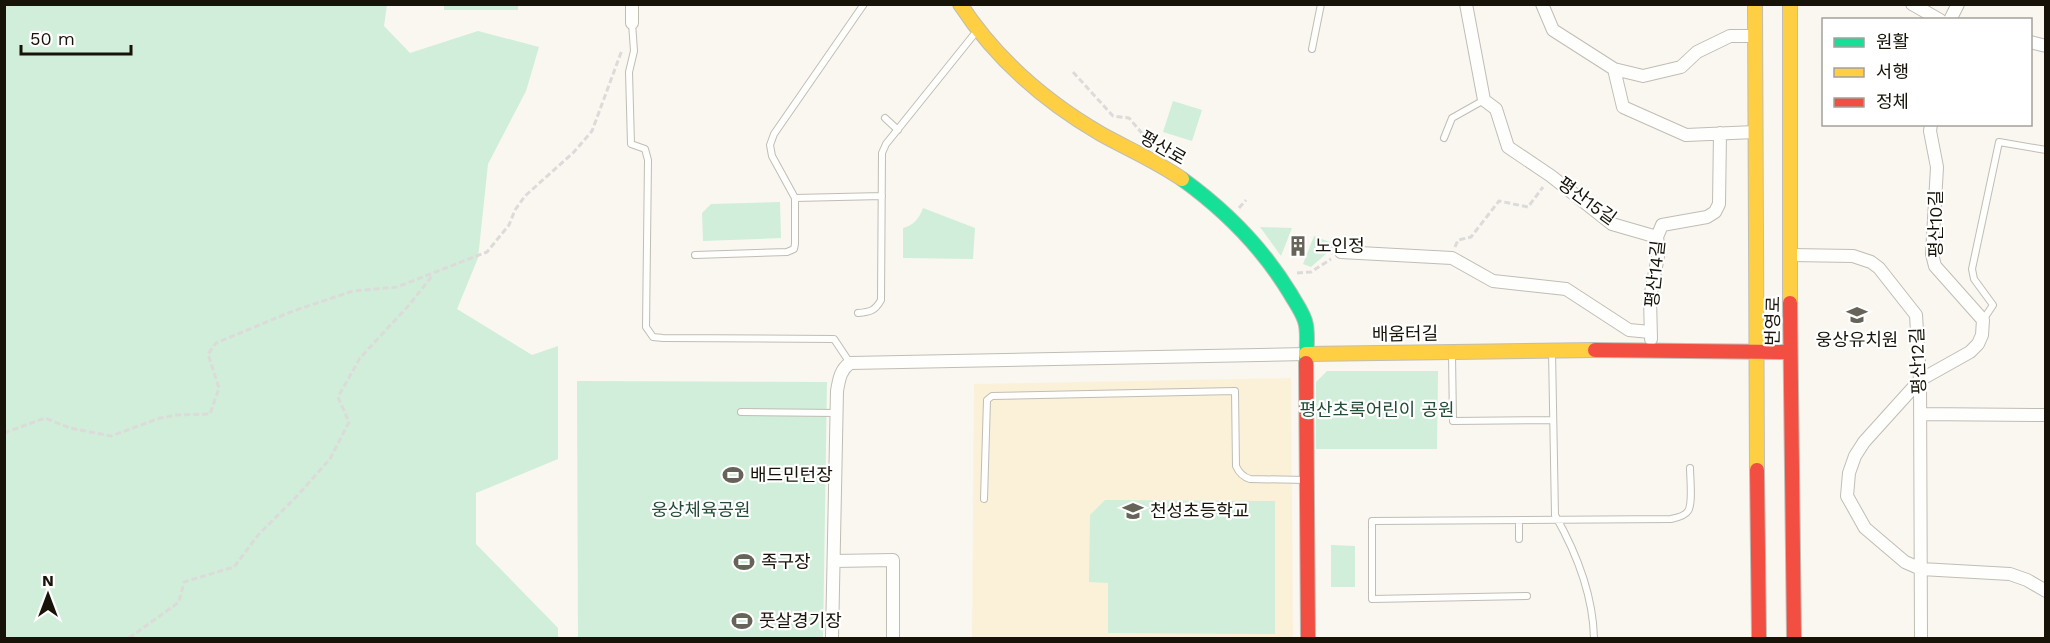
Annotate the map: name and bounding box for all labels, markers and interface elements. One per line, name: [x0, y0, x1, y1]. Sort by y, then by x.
scale bar: [21, 18, 130, 56]
legend: [1822, 18, 2032, 126]
text: 50 m: [30, 28, 75, 49]
text: 원활: [1876, 31, 1909, 52]
text: 서행: [1876, 61, 1909, 82]
text: 정체: [1876, 91, 1909, 112]
street label: 평산로: [1136, 126, 1190, 169]
street label: 평산15길: [1554, 172, 1621, 229]
street label: 평산10길: [1925, 190, 1946, 258]
building icon: 노인정: [1286, 234, 1310, 258]
place label: 노인정: [1315, 235, 1365, 256]
street label: 평산14길: [1641, 239, 1668, 309]
street label: 번영로: [1762, 296, 1783, 346]
school or university icon: 웅상유치원: [1845, 303, 1869, 327]
street label: 배움터길: [1372, 322, 1438, 345]
street label: 평산12길: [1906, 327, 1929, 395]
place label: 웅상유치원: [1816, 329, 1898, 350]
park label: 평산초록어린이 공원: [1299, 399, 1455, 420]
sports icon: 배드민턴장: [721, 463, 745, 487]
place label: 배드민턴장: [750, 464, 833, 485]
park label: 웅상체육공원: [651, 499, 751, 520]
school or university icon: 천성초등학교: [1121, 499, 1145, 523]
place label: 천성초등학교: [1150, 500, 1249, 521]
sports icon: 족구장: [732, 550, 756, 574]
place label: 족구장: [761, 551, 811, 572]
north arrow: [18, 565, 78, 625]
text: N: [42, 571, 54, 590]
sports icon: 풋살경기장: [730, 609, 754, 633]
place label: 풋살경기장: [759, 610, 842, 631]

